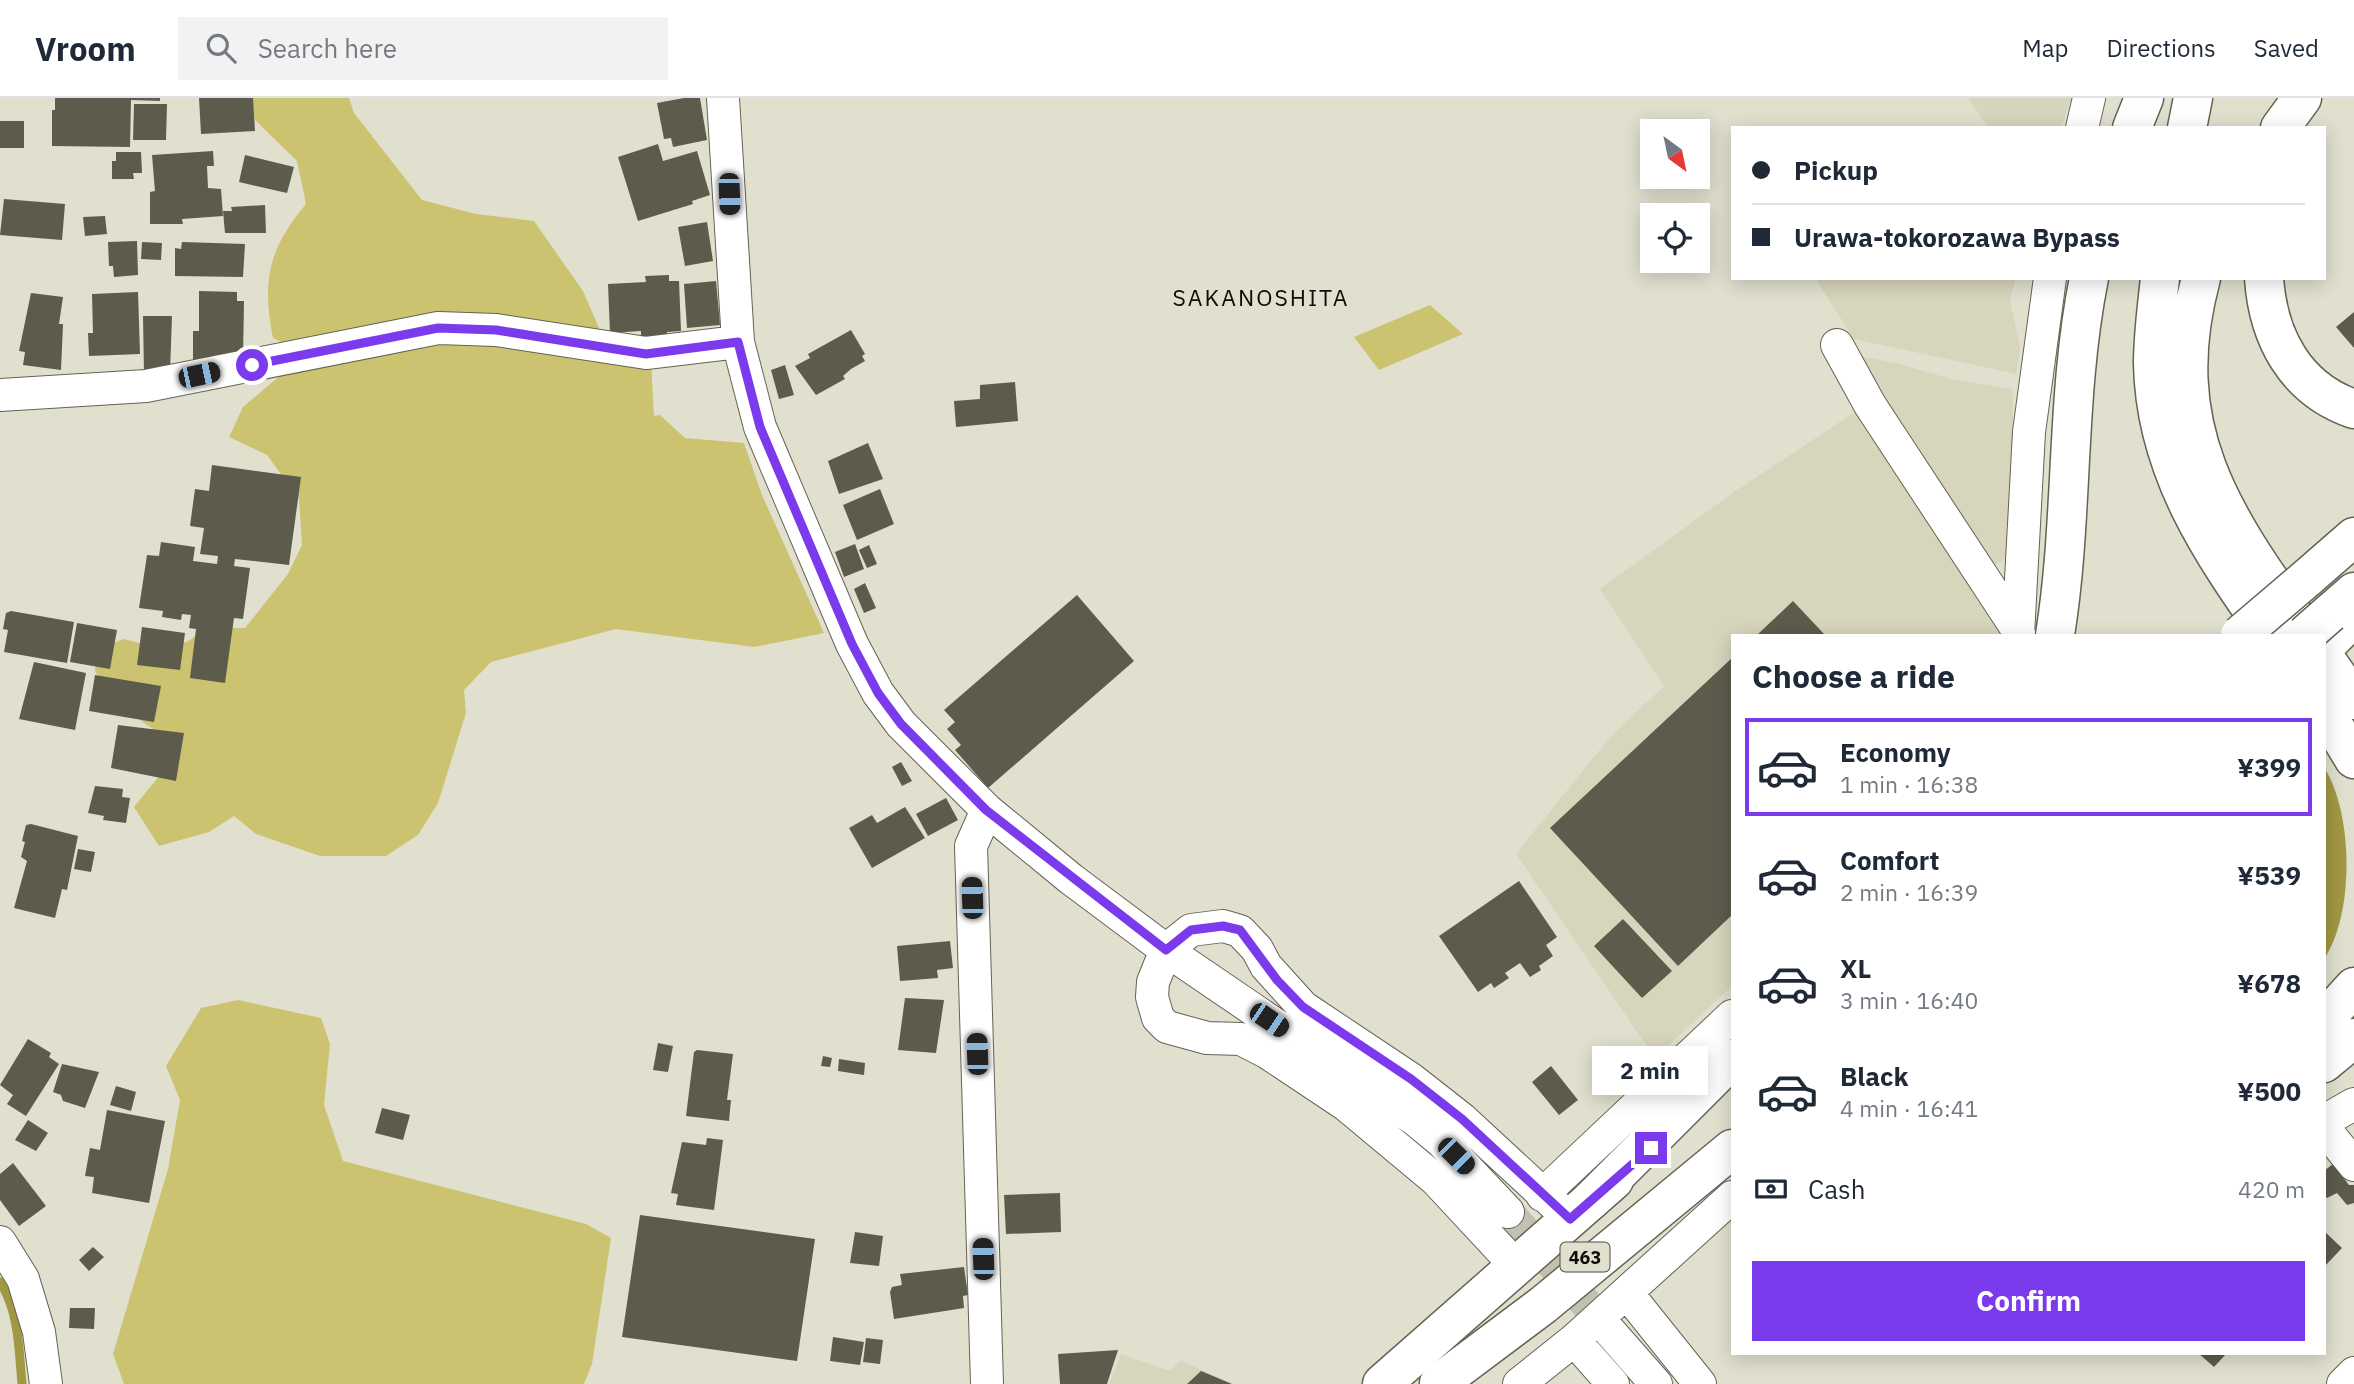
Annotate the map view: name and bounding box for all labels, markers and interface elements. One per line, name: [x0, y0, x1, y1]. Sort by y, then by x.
search box: [178, 17, 668, 80]
text: Vroom: [35, 27, 136, 70]
icon: search: [202, 29, 240, 67]
text: Search here: [258, 31, 397, 65]
text: Map: [2022, 32, 2068, 64]
text: Directions: [2106, 32, 2216, 64]
text: Saved: [2254, 32, 2319, 64]
north arrow: [1640, 119, 1710, 189]
map controls: [1640, 119, 1710, 273]
text: Pickup: [1794, 153, 1878, 187]
car: [718, 173, 741, 215]
button: locate: [1640, 203, 1710, 273]
text: Urawa-tokorozawa Bypass: [1794, 220, 2120, 254]
district label: SAKANOSHITA: [1172, 282, 1350, 312]
route start: [236, 349, 268, 381]
car: [177, 360, 222, 390]
text: Choose a ride: [1752, 655, 1955, 697]
text: Economy: [1840, 735, 1951, 769]
icon: car: [1756, 736, 1819, 799]
text: ¥399: [2237, 750, 2301, 784]
text: 1 min · 16:38: [1840, 769, 1978, 799]
text: Comfort: [1840, 843, 1939, 877]
icon: car: [1756, 844, 1819, 907]
text: ¥539: [2237, 858, 2301, 892]
car: [961, 877, 984, 919]
text: 2 min · 16:39: [1840, 877, 1978, 907]
text: XL: [1840, 951, 1871, 985]
icon: car: [1756, 952, 1819, 1015]
text: ¥678: [2237, 966, 2301, 1000]
text: 3 min · 16:40: [1840, 985, 1978, 1015]
car: [1246, 1000, 1293, 1040]
car: [966, 1033, 989, 1075]
callout: 2 min: [1593, 1046, 1709, 1096]
text: 2 min: [1620, 1055, 1680, 1085]
text: Black: [1840, 1059, 1908, 1093]
icon: car: [1756, 1060, 1819, 1123]
text: ¥500: [2237, 1074, 2301, 1108]
text: 4 min · 16:41: [1840, 1093, 1978, 1123]
route end: [1635, 1132, 1667, 1164]
car: [1434, 1134, 1479, 1178]
icon: cash: [1752, 1170, 1790, 1208]
text: Cash: [1808, 1172, 1865, 1206]
text: 420 m: [2238, 1174, 2305, 1204]
car: [972, 1238, 995, 1280]
road number: 463: [1560, 1242, 1610, 1272]
button: Confirm: [1752, 1261, 2305, 1341]

